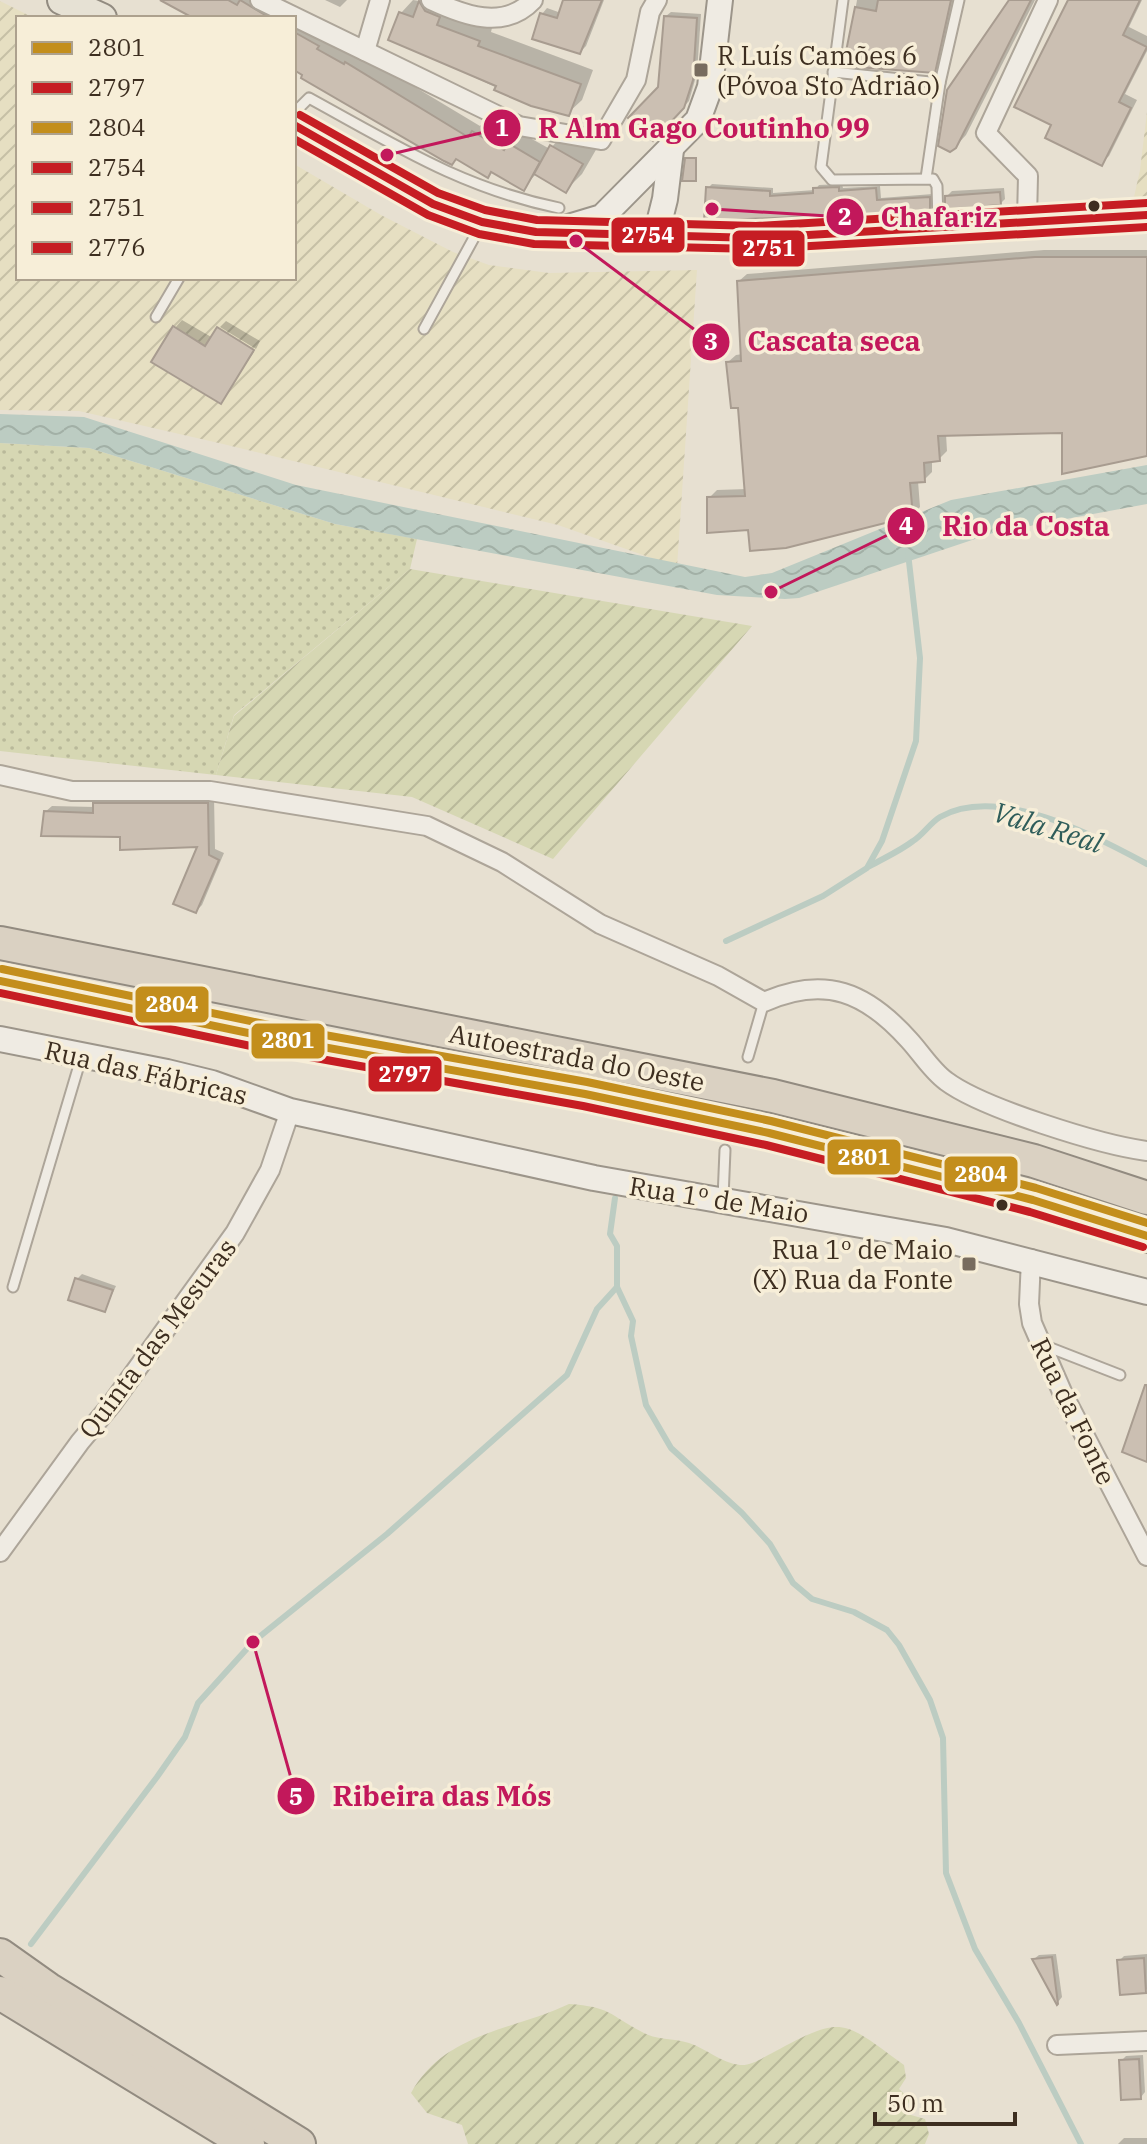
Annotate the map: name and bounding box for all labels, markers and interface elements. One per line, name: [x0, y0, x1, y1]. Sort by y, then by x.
legend: [16, 16, 296, 280]
text: 2801: [88, 31, 146, 63]
place label: R Luís Camões 6 (Póvoa Sto Adrião): [717, 38, 940, 102]
marker: R Luís Camões 6 (Póvoa Sto Adrião): [692, 61, 710, 79]
text: 2797: [88, 71, 146, 103]
callout: R Alm Gago Coutinho 99: [482, 102, 886, 154]
text: R Alm Gago Coutinho 99: [538, 109, 870, 146]
text: 2804: [88, 111, 146, 143]
text: 1: [495, 111, 509, 143]
text: 2754: [88, 151, 146, 183]
text: 2751: [88, 191, 146, 223]
callout: Chafariz: [825, 191, 1014, 243]
text: Chafariz: [881, 198, 997, 235]
unlabelled marker: [1086, 198, 1102, 214]
text: 2: [838, 200, 852, 232]
line badge: 2754: [610, 216, 686, 254]
text: 2754: [622, 220, 674, 249]
line badge: 2751: [731, 229, 806, 268]
text: 2776: [88, 231, 146, 263]
text: 2751: [743, 233, 795, 262]
callout: Cascata seca: [691, 316, 937, 368]
text: Cascata seca: [747, 322, 921, 359]
text: 3: [704, 325, 718, 357]
callout: Rio da Costa: [886, 500, 1126, 552]
text: Rio da Costa: [942, 507, 1110, 544]
text: 4: [899, 509, 913, 541]
water label: Vala Real: [989, 793, 1108, 861]
line badge: 2804: [134, 985, 210, 1024]
text: 2804: [146, 989, 198, 1018]
street label: Autoestrada do Oeste: [446, 1016, 708, 1098]
line badge: 2801: [250, 1022, 326, 1060]
text: 2801: [262, 1025, 314, 1054]
street label: Rua das Fábricas: [41, 1032, 251, 1112]
line badge: 2797: [367, 1055, 443, 1093]
text: 2797: [379, 1059, 431, 1088]
line badge: 2801: [826, 1138, 902, 1176]
text: 2801: [838, 1142, 890, 1171]
line badge: 2804: [943, 1155, 1019, 1193]
text: 2804: [955, 1159, 1007, 1188]
street label: Rua 1º de Maio: [627, 1168, 811, 1230]
unlabelled marker: [994, 1197, 1010, 1213]
street label: Quinta das Mesuras: [71, 1231, 243, 1445]
place label: Rua 1º de Maio (X) Rua da Fonte: [752, 1232, 953, 1296]
marker: Rua 1º de Maio (X) Rua da Fonte: [960, 1255, 978, 1273]
street label: Rua da Fonte: [1024, 1332, 1124, 1490]
callout: Ribeira das Mós: [276, 1770, 567, 1822]
text: Ribeira das Mós: [332, 1777, 552, 1814]
text: 5: [289, 1780, 303, 1812]
scale bar: [875, 2076, 1015, 2126]
text: 50 m: [887, 2087, 944, 2119]

